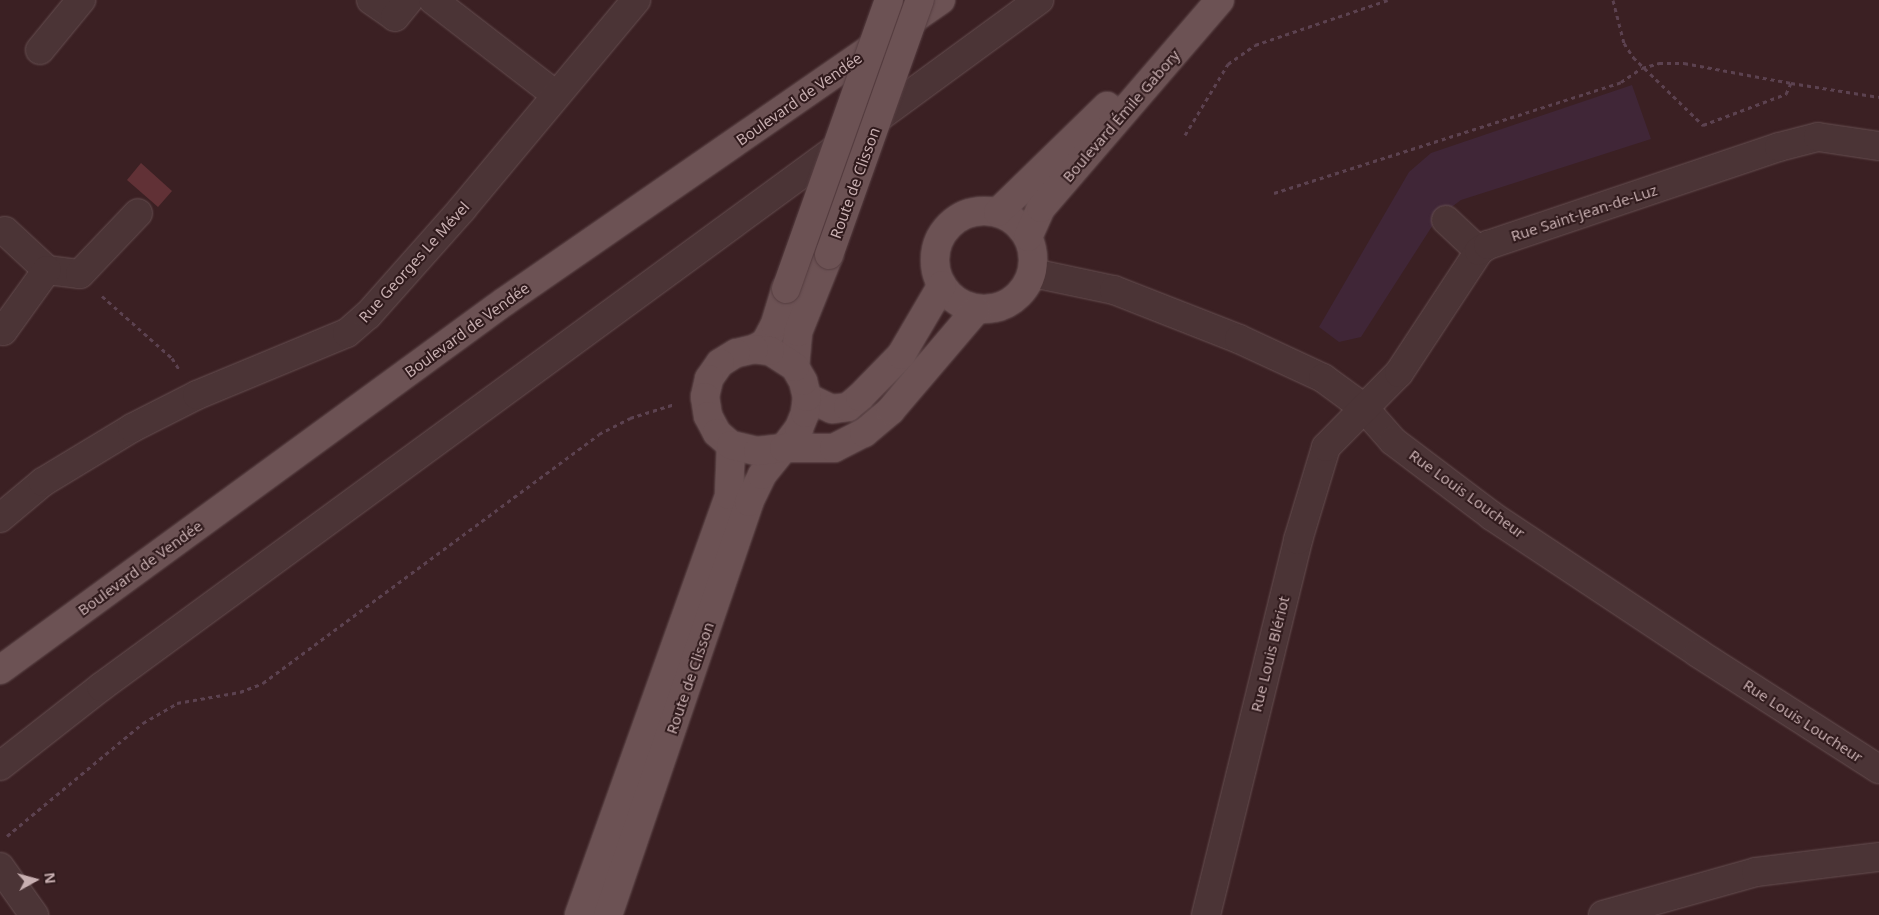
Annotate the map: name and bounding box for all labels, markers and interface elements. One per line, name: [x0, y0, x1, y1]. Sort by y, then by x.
street label: Boulevard Émile Gabory: [1059, 46, 1183, 186]
street label: Boulevard de Vendée: [733, 49, 865, 149]
street label: Route de Clisson: [827, 125, 883, 241]
street label: Rue Saint-Jean-de-Luz: [1509, 181, 1659, 245]
street label: Rue Georges Le Mével: [355, 198, 473, 326]
street label: Boulevard de Vendée: [401, 279, 533, 381]
street label: Rue Louis Loucheur: [1406, 446, 1528, 542]
street label: Boulevard de Vendée: [74, 517, 206, 619]
street label: Rue Louis Blériot: [1247, 594, 1293, 714]
street label: Route de Clisson: [662, 620, 718, 736]
street label: Rue Louis Loucheur: [1740, 676, 1866, 766]
north arrow: [10, 855, 60, 905]
text: N: [40, 871, 61, 885]

